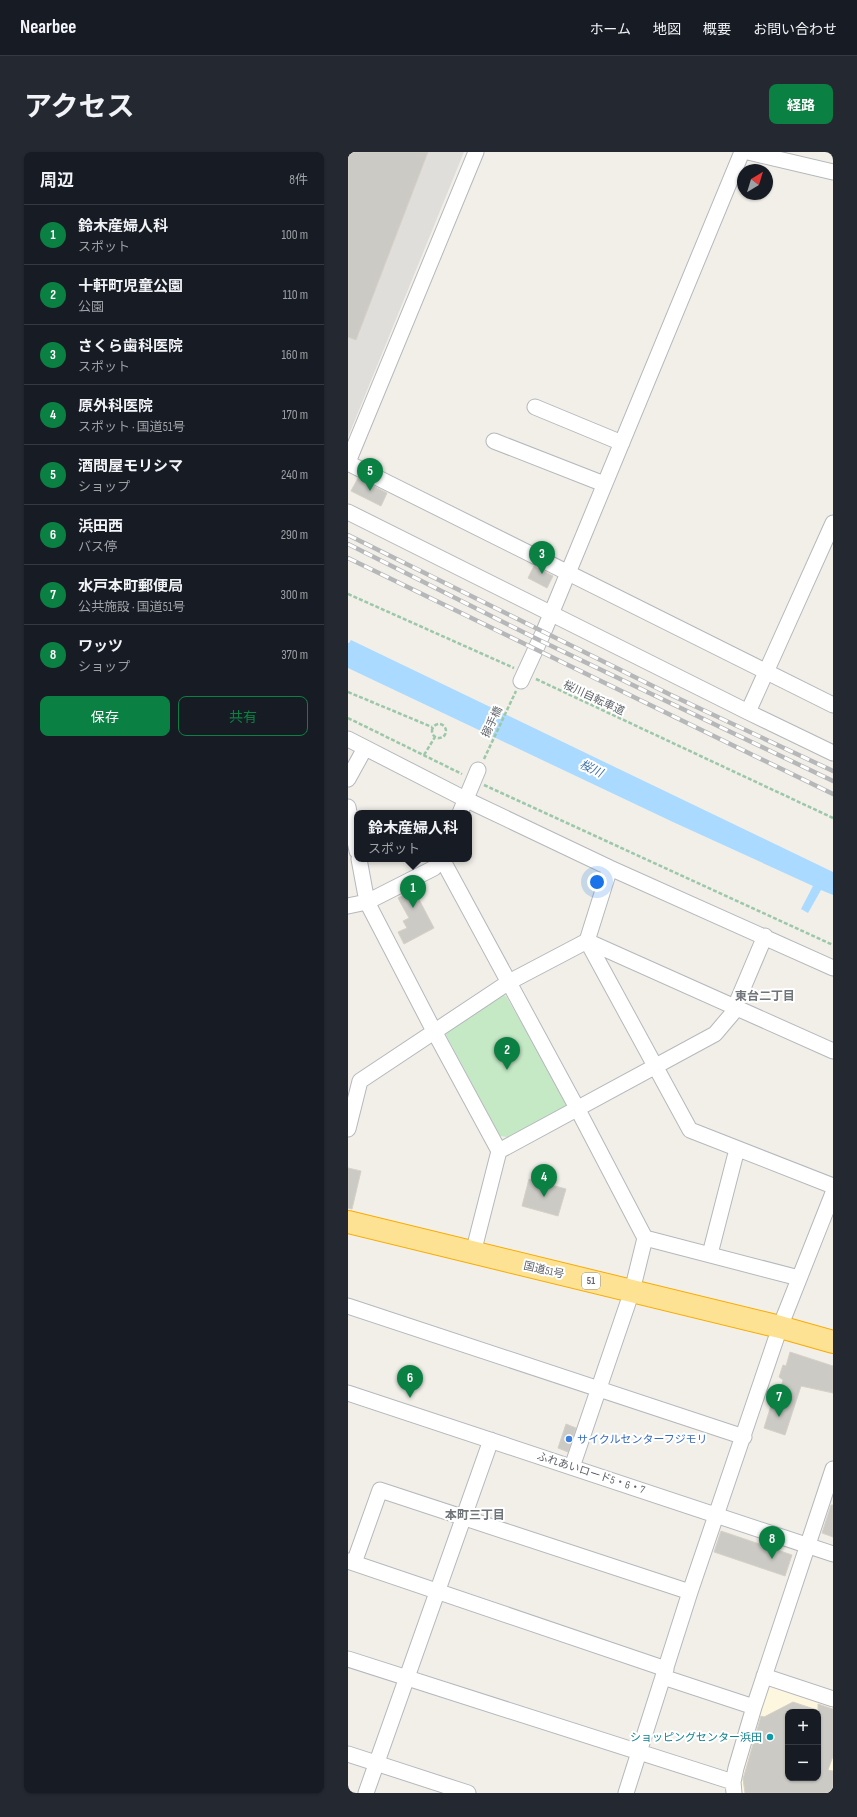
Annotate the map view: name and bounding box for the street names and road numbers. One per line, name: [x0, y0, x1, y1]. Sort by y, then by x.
street label: 桜川自転車道: [561, 678, 627, 718]
street label: 搦手橋: [479, 704, 505, 740]
street label: 国道51号: [522, 1259, 566, 1281]
road number: 51: [582, 1273, 600, 1289]
street label: ふれあいロード5・6・7: [535, 1449, 647, 1497]

